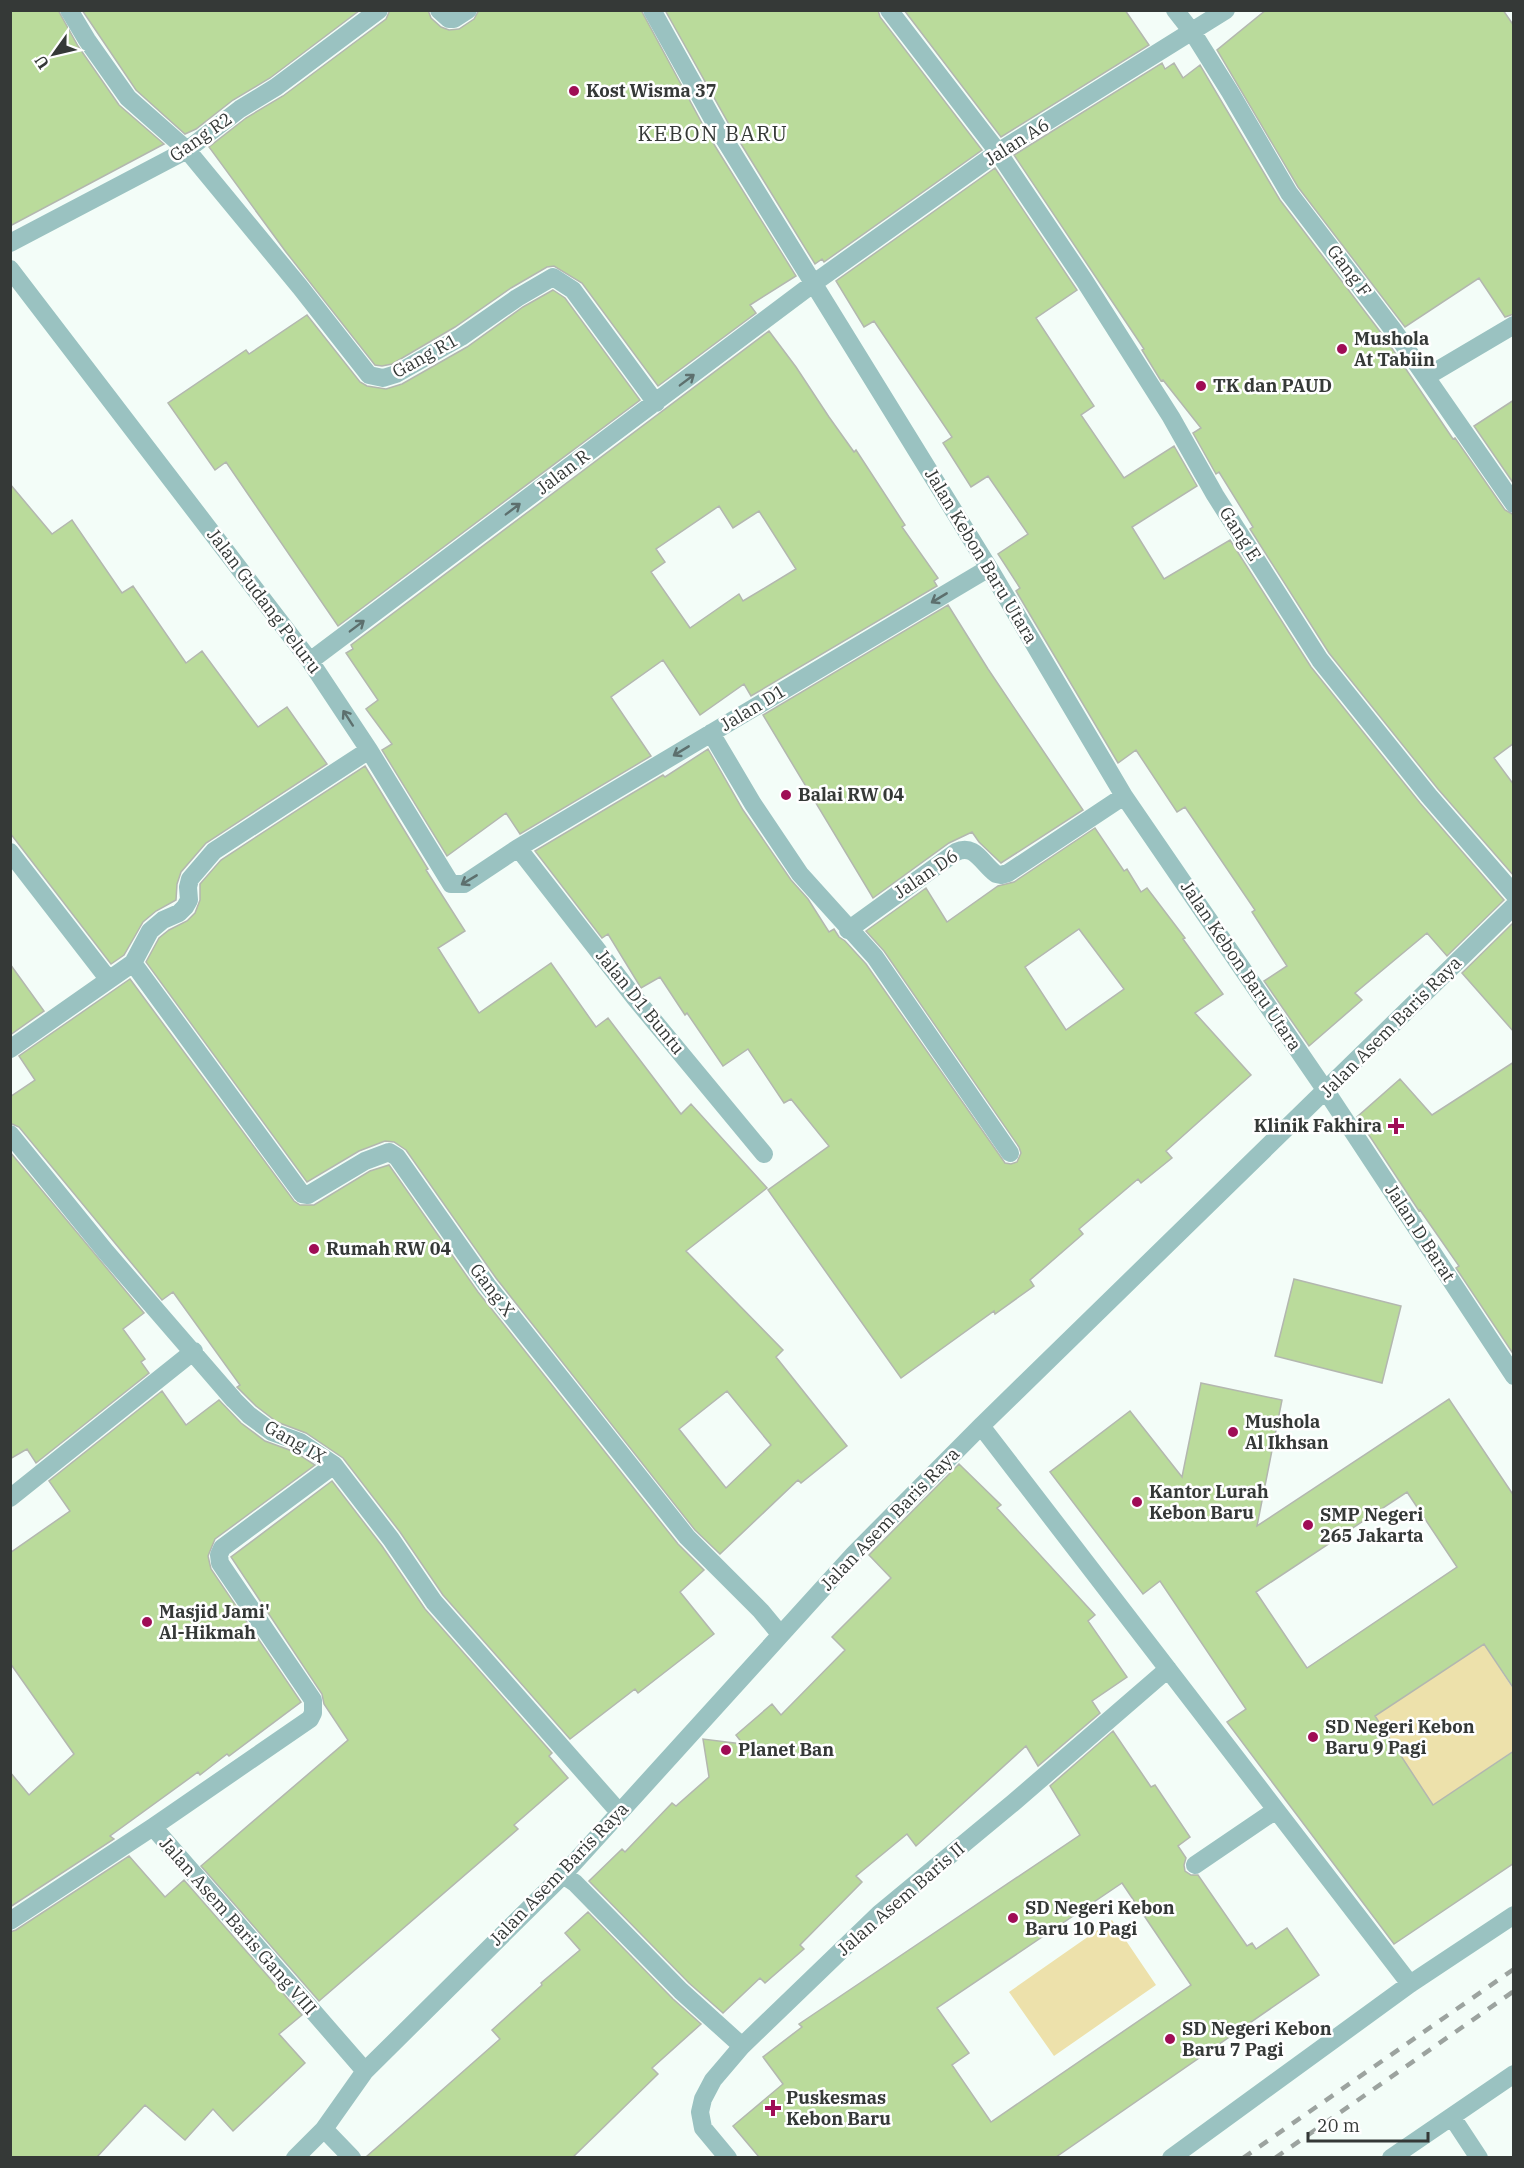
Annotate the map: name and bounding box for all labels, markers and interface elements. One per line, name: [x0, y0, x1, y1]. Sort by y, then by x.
north arrow: [24, 24, 84, 84]
text: U: [30, 52, 53, 73]
place label: Kost Wisma 37: [586, 79, 716, 102]
marker: Kost Wisma 37: [567, 84, 581, 98]
street label: Gang R2: [165, 107, 237, 166]
street label: Jalan A6: [980, 113, 1053, 170]
district label: KEBON BARU: [638, 119, 788, 147]
street label: Gang F: [1322, 240, 1377, 301]
place label: Mushola At Tabiin: [1354, 327, 1435, 371]
street label: Gang R1: [388, 328, 462, 383]
marker: Mushola At Tabiin: [1335, 342, 1349, 356]
one-way arrow: [678, 374, 694, 386]
place label: TK dan PAUD: [1213, 374, 1332, 397]
marker: TK dan PAUD: [1194, 379, 1208, 393]
street label: Jalan R: [531, 444, 594, 499]
street label: Jalan Kebon Baru Utara: [920, 464, 1043, 648]
street label: Gang E: [1214, 502, 1266, 565]
one-way arrow: [505, 503, 521, 515]
street label: Jalan Gudang Peluru: [202, 524, 326, 678]
one-way arrow: [931, 592, 948, 604]
one-way arrow: [349, 619, 365, 632]
street label: Jalan D1: [716, 679, 790, 736]
one-way arrow: [342, 710, 354, 726]
one-way arrow: [673, 745, 690, 757]
place label: Balai RW 04: [798, 783, 905, 806]
marker: Balai RW 04: [779, 788, 793, 802]
street label: Jalan D6: [889, 844, 962, 903]
one-way arrow: [461, 874, 478, 886]
street label: Jalan Kebon Baru Utara: [1176, 876, 1307, 1055]
street label: Jalan D1 Buntu: [591, 944, 690, 1059]
street label: Jalan Asem Baris Raya: [1315, 951, 1466, 1102]
place label: Klinik Fakhira: [1254, 1114, 1382, 1137]
marker: Klinik Fakhira: [1387, 1117, 1405, 1135]
street label: Jalan D Barat: [1380, 1180, 1460, 1286]
place label: Rumah RW 04: [326, 1237, 452, 1260]
marker: Rumah RW 04: [307, 1242, 321, 1256]
street label: Gang X: [465, 1259, 520, 1321]
place label: Mushola Al Ikhsan: [1245, 1410, 1329, 1454]
street label: Gang IX: [261, 1415, 330, 1468]
marker: Mushola Al Ikhsan: [1226, 1425, 1240, 1439]
street label: Jalan Asem Baris Raya: [815, 1442, 964, 1595]
place label: Kantor Lurah Kebon Baru: [1149, 1480, 1269, 1524]
marker: Kantor Lurah Kebon Baru: [1130, 1495, 1144, 1509]
place label: SMP Negeri 265 Jakarta: [1320, 1503, 1424, 1547]
marker: SMP Negeri 265 Jakarta: [1301, 1518, 1315, 1532]
place label: Masjid Jami' Al-Hikmah: [159, 1600, 270, 1644]
marker: Masjid Jami' Al-Hikmah: [140, 1615, 154, 1629]
place label: SD Negeri Kebon Baru 9 Pagi: [1325, 1715, 1475, 1759]
marker: SD Negeri Kebon Baru 9 Pagi: [1306, 1730, 1320, 1744]
place label: Planet Ban: [738, 1738, 834, 1761]
marker: Planet Ban: [719, 1743, 733, 1757]
street label: Jalan Asem Baris Raya: [484, 1797, 633, 1950]
street label: Jalan Asem Baris Gang VIII: [155, 1832, 322, 2019]
street label: Jalan Asem Baris II: [832, 1837, 969, 1960]
place label: SD Negeri Kebon Baru 10 Pagi: [1025, 1896, 1175, 1940]
marker: SD Negeri Kebon Baru 10 Pagi: [1006, 1911, 1020, 1925]
place label: SD Negeri Kebon Baru 7 Pagi: [1182, 2017, 1332, 2061]
marker: SD Negeri Kebon Baru 7 Pagi: [1163, 2032, 1177, 2046]
place label: Puskesmas Kebon Baru: [786, 2086, 891, 2130]
marker: Puskesmas Kebon Baru: [764, 2099, 782, 2117]
scale bar: [1308, 2105, 1428, 2143]
text: 20 m: [1317, 2114, 1360, 2137]

